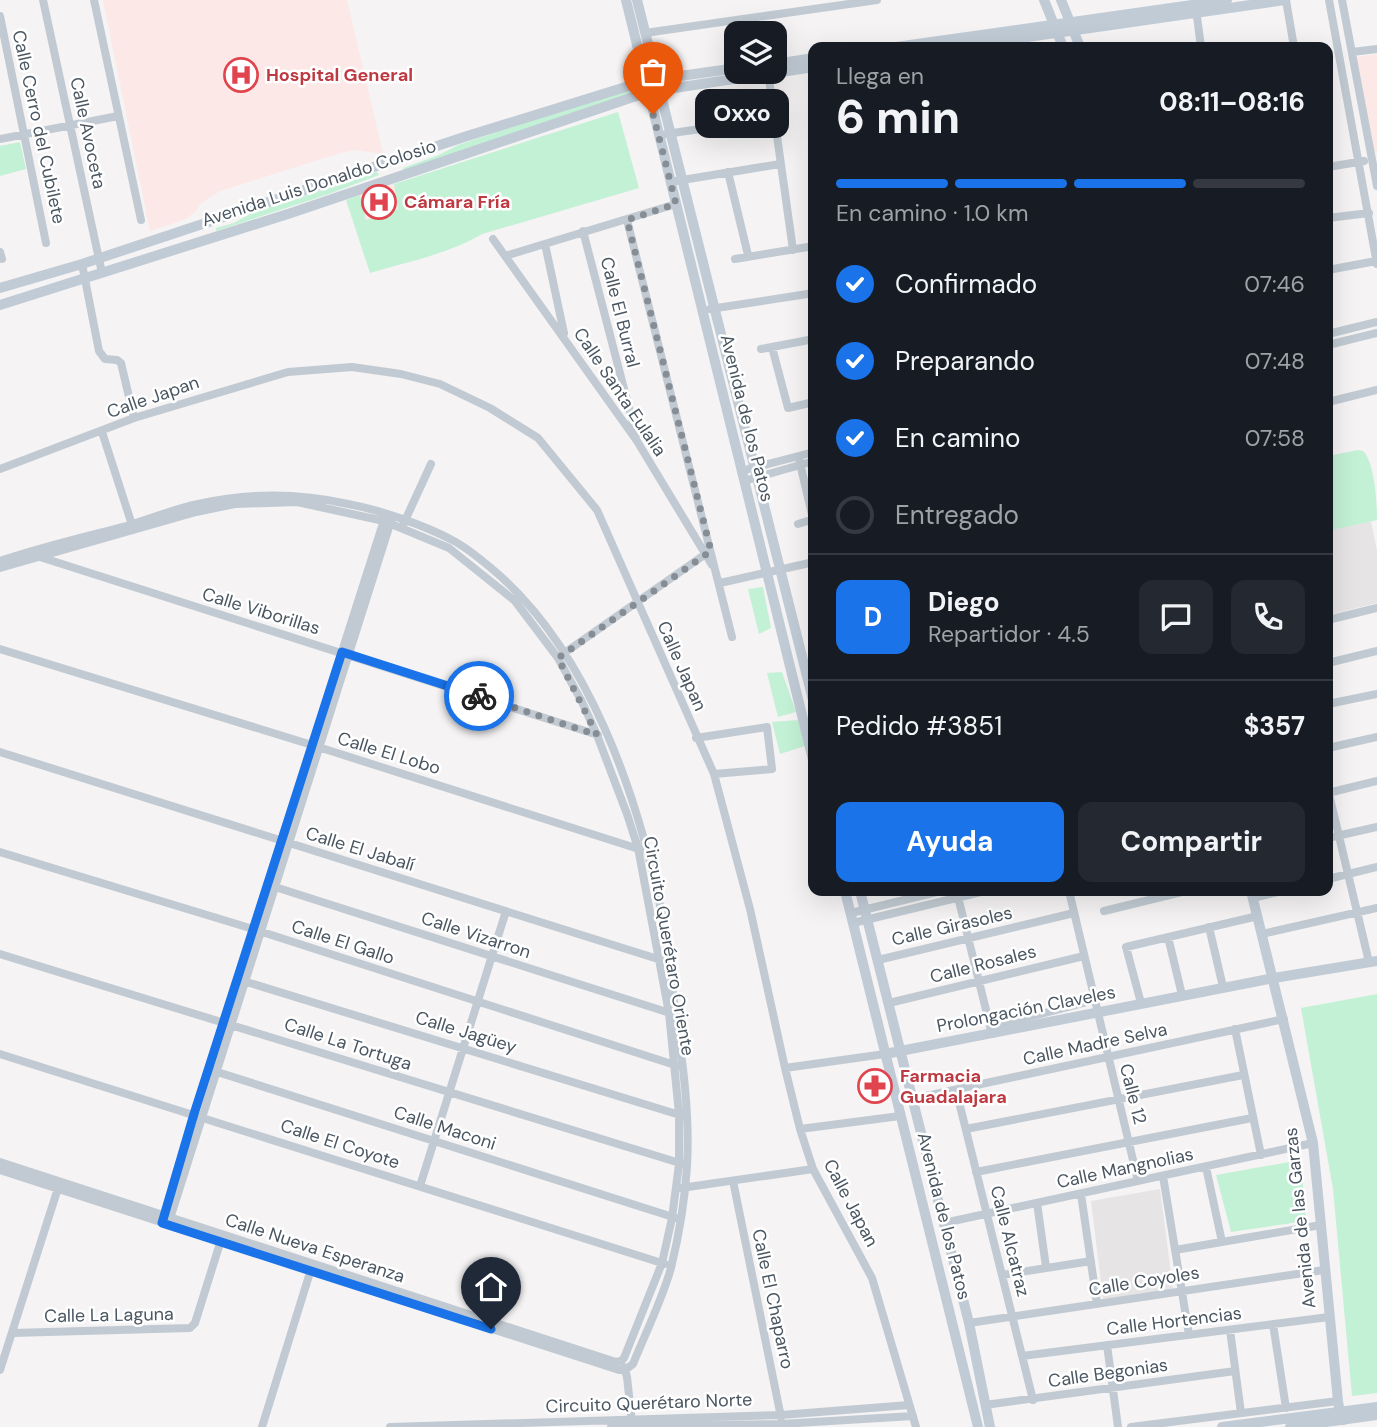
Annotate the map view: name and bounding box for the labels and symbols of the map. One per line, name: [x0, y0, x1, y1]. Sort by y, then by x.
street label: Calle Cerro del Cubilete: [7, 28, 71, 226]
pin: [623, 42, 683, 114]
hospital icon: Hospital General: [222, 56, 260, 94]
place label: Hospital General: [266, 63, 413, 87]
street label: Calle Avoceta: [64, 75, 112, 191]
callout: Oxxo: [695, 90, 790, 138]
street label: Avenida Luis Donaldo Colosio: [199, 134, 439, 232]
hospital icon: Cámara Fría: [360, 183, 398, 221]
place label: Cámara Fría: [404, 190, 510, 214]
street label: Calle El Burral: [595, 254, 645, 370]
street label: Calle Santa Eulalia: [568, 323, 672, 461]
street label: Avenida de los Patos: [715, 332, 779, 504]
street label: Calle Japan: [104, 370, 202, 424]
street label: Calle Viborillas: [199, 582, 323, 640]
street label: Calle Japan: [652, 617, 712, 715]
courier: [444, 661, 514, 731]
street label: Calle El Lobo: [335, 726, 443, 780]
street label: Calle El Jabalí: [303, 821, 417, 877]
street label: Circuito Querétaro Oriente: [638, 834, 700, 1058]
street label: Calle Girasoles: [889, 900, 1015, 952]
street label: Calle Vizarron: [418, 906, 534, 964]
street label: Calle El Gallo: [288, 914, 398, 970]
street label: Calle Rosales: [927, 939, 1039, 989]
street label: Prolongación Claveles: [935, 980, 1117, 1038]
street label: Calle Jagüey: [412, 1005, 520, 1059]
street label: Calle La Tortuga: [281, 1012, 415, 1076]
street label: Calle Madre Selva: [1021, 1017, 1169, 1071]
street label: Calle 12: [1114, 1061, 1152, 1127]
place label: Farmacia Guadalajara: [900, 1064, 1007, 1109]
pharmacy icon: Farmacia Guadalajara: [856, 1067, 894, 1105]
street label: Calle Maconi: [391, 1100, 499, 1156]
street label: Calle El Coyote: [277, 1113, 403, 1175]
street label: Avenida de las Garzas: [1279, 1126, 1321, 1310]
street label: Avenida de los Patos: [912, 1130, 976, 1302]
street label: Calle Mangnolias: [1054, 1142, 1196, 1194]
street label: Calle Japan: [818, 1155, 884, 1251]
street label: Calle Alcatraz: [985, 1183, 1035, 1299]
street label: Calle Nueva Esperanza: [222, 1208, 408, 1288]
street label: Calle El Chaparro: [746, 1227, 800, 1371]
pin: [461, 1257, 521, 1329]
street label: Calle Coyoles: [1087, 1260, 1201, 1302]
street label: Calle Hortencias: [1105, 1301, 1243, 1341]
street label: Calle La Laguna: [44, 1302, 174, 1328]
street label: Calle Begonias: [1047, 1353, 1169, 1393]
street label: Circuito Querétaro Norte: [545, 1387, 753, 1419]

